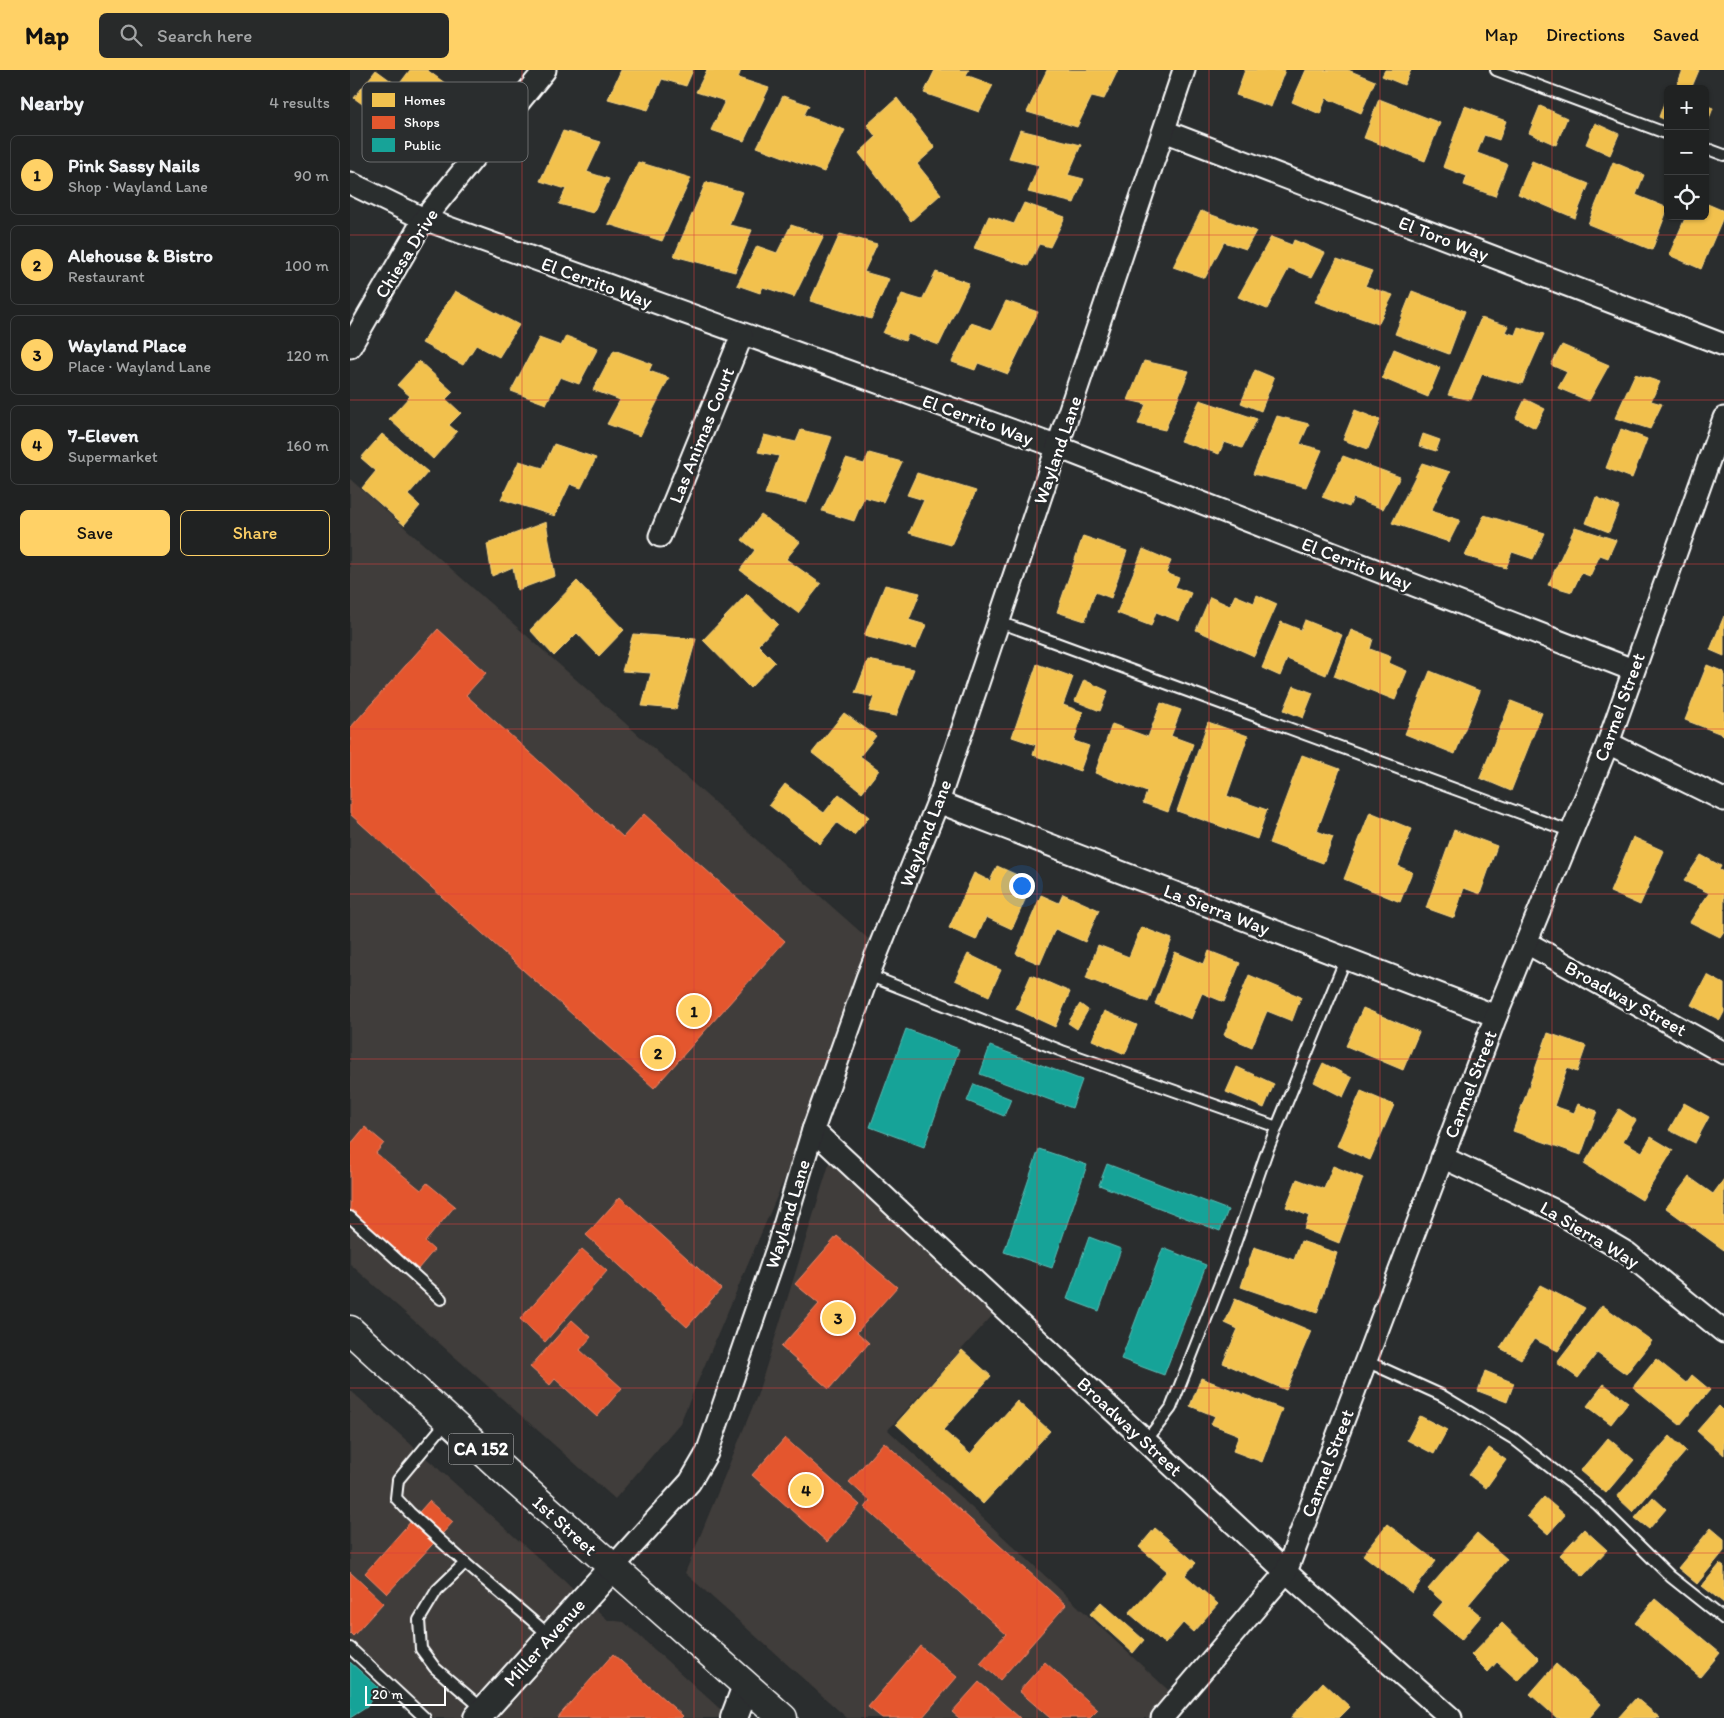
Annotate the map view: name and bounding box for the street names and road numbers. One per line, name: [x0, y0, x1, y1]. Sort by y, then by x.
street label: Chiesa Drive: [370, 204, 443, 302]
street label: El Toro Way: [1395, 211, 1492, 266]
street label: El Cerrito Way: [538, 252, 656, 313]
street label: Las Animas Court: [664, 364, 739, 507]
street label: El Cerrito Way: [919, 389, 1037, 450]
street label: Wayland Lane: [1028, 393, 1087, 507]
street label: El Cerrito Way: [1298, 532, 1415, 595]
street label: Carmel Street: [1589, 650, 1650, 765]
street label: Wayland Lane: [894, 776, 956, 890]
street label: La Sierra Way: [1160, 879, 1273, 940]
street label: Broadway Street: [1561, 956, 1691, 1041]
street label: Carmel Street: [1439, 1027, 1502, 1142]
street label: Wayland Lane: [760, 1157, 815, 1272]
street label: La Sierra Way: [1536, 1196, 1644, 1273]
street label: Broadway Street: [1072, 1372, 1187, 1481]
street label: Carmel Street: [1296, 1406, 1359, 1521]
road number: CA 152: [448, 1434, 514, 1465]
street label: 1st Street: [528, 1490, 602, 1560]
street label: Miller Avenue: [499, 1593, 590, 1691]

